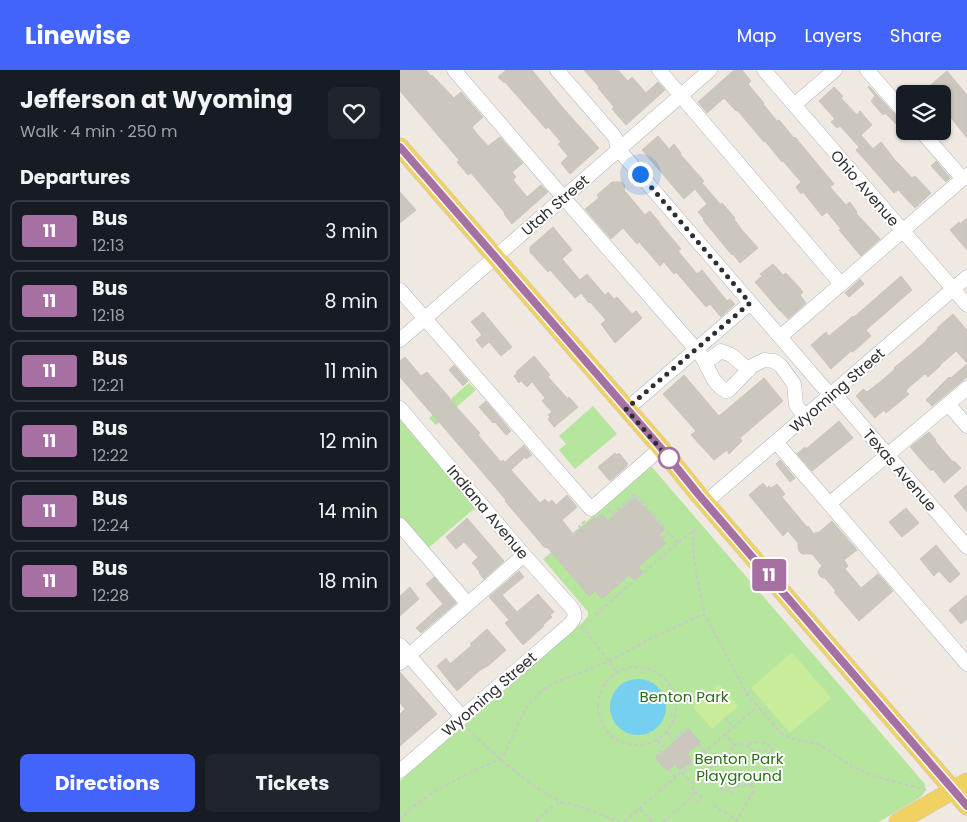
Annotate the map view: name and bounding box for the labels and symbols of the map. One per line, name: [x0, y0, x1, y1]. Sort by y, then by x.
street label: Ohio Avenue: [826, 145, 904, 231]
your location: [628, 162, 653, 187]
street label: Utah Street: [517, 170, 593, 240]
street label: Wyoming Street: [785, 343, 889, 437]
street label: Texas Avenue: [858, 424, 942, 516]
unlabelled marker: [658, 447, 680, 469]
street label: Indiana Avenue: [442, 460, 534, 564]
line badge: 11: [746, 559, 792, 591]
street label: Wyoming Street: [437, 647, 541, 741]
park label: Benton Park: [640, 686, 729, 707]
park label: Benton Park Playground: [695, 748, 784, 786]

